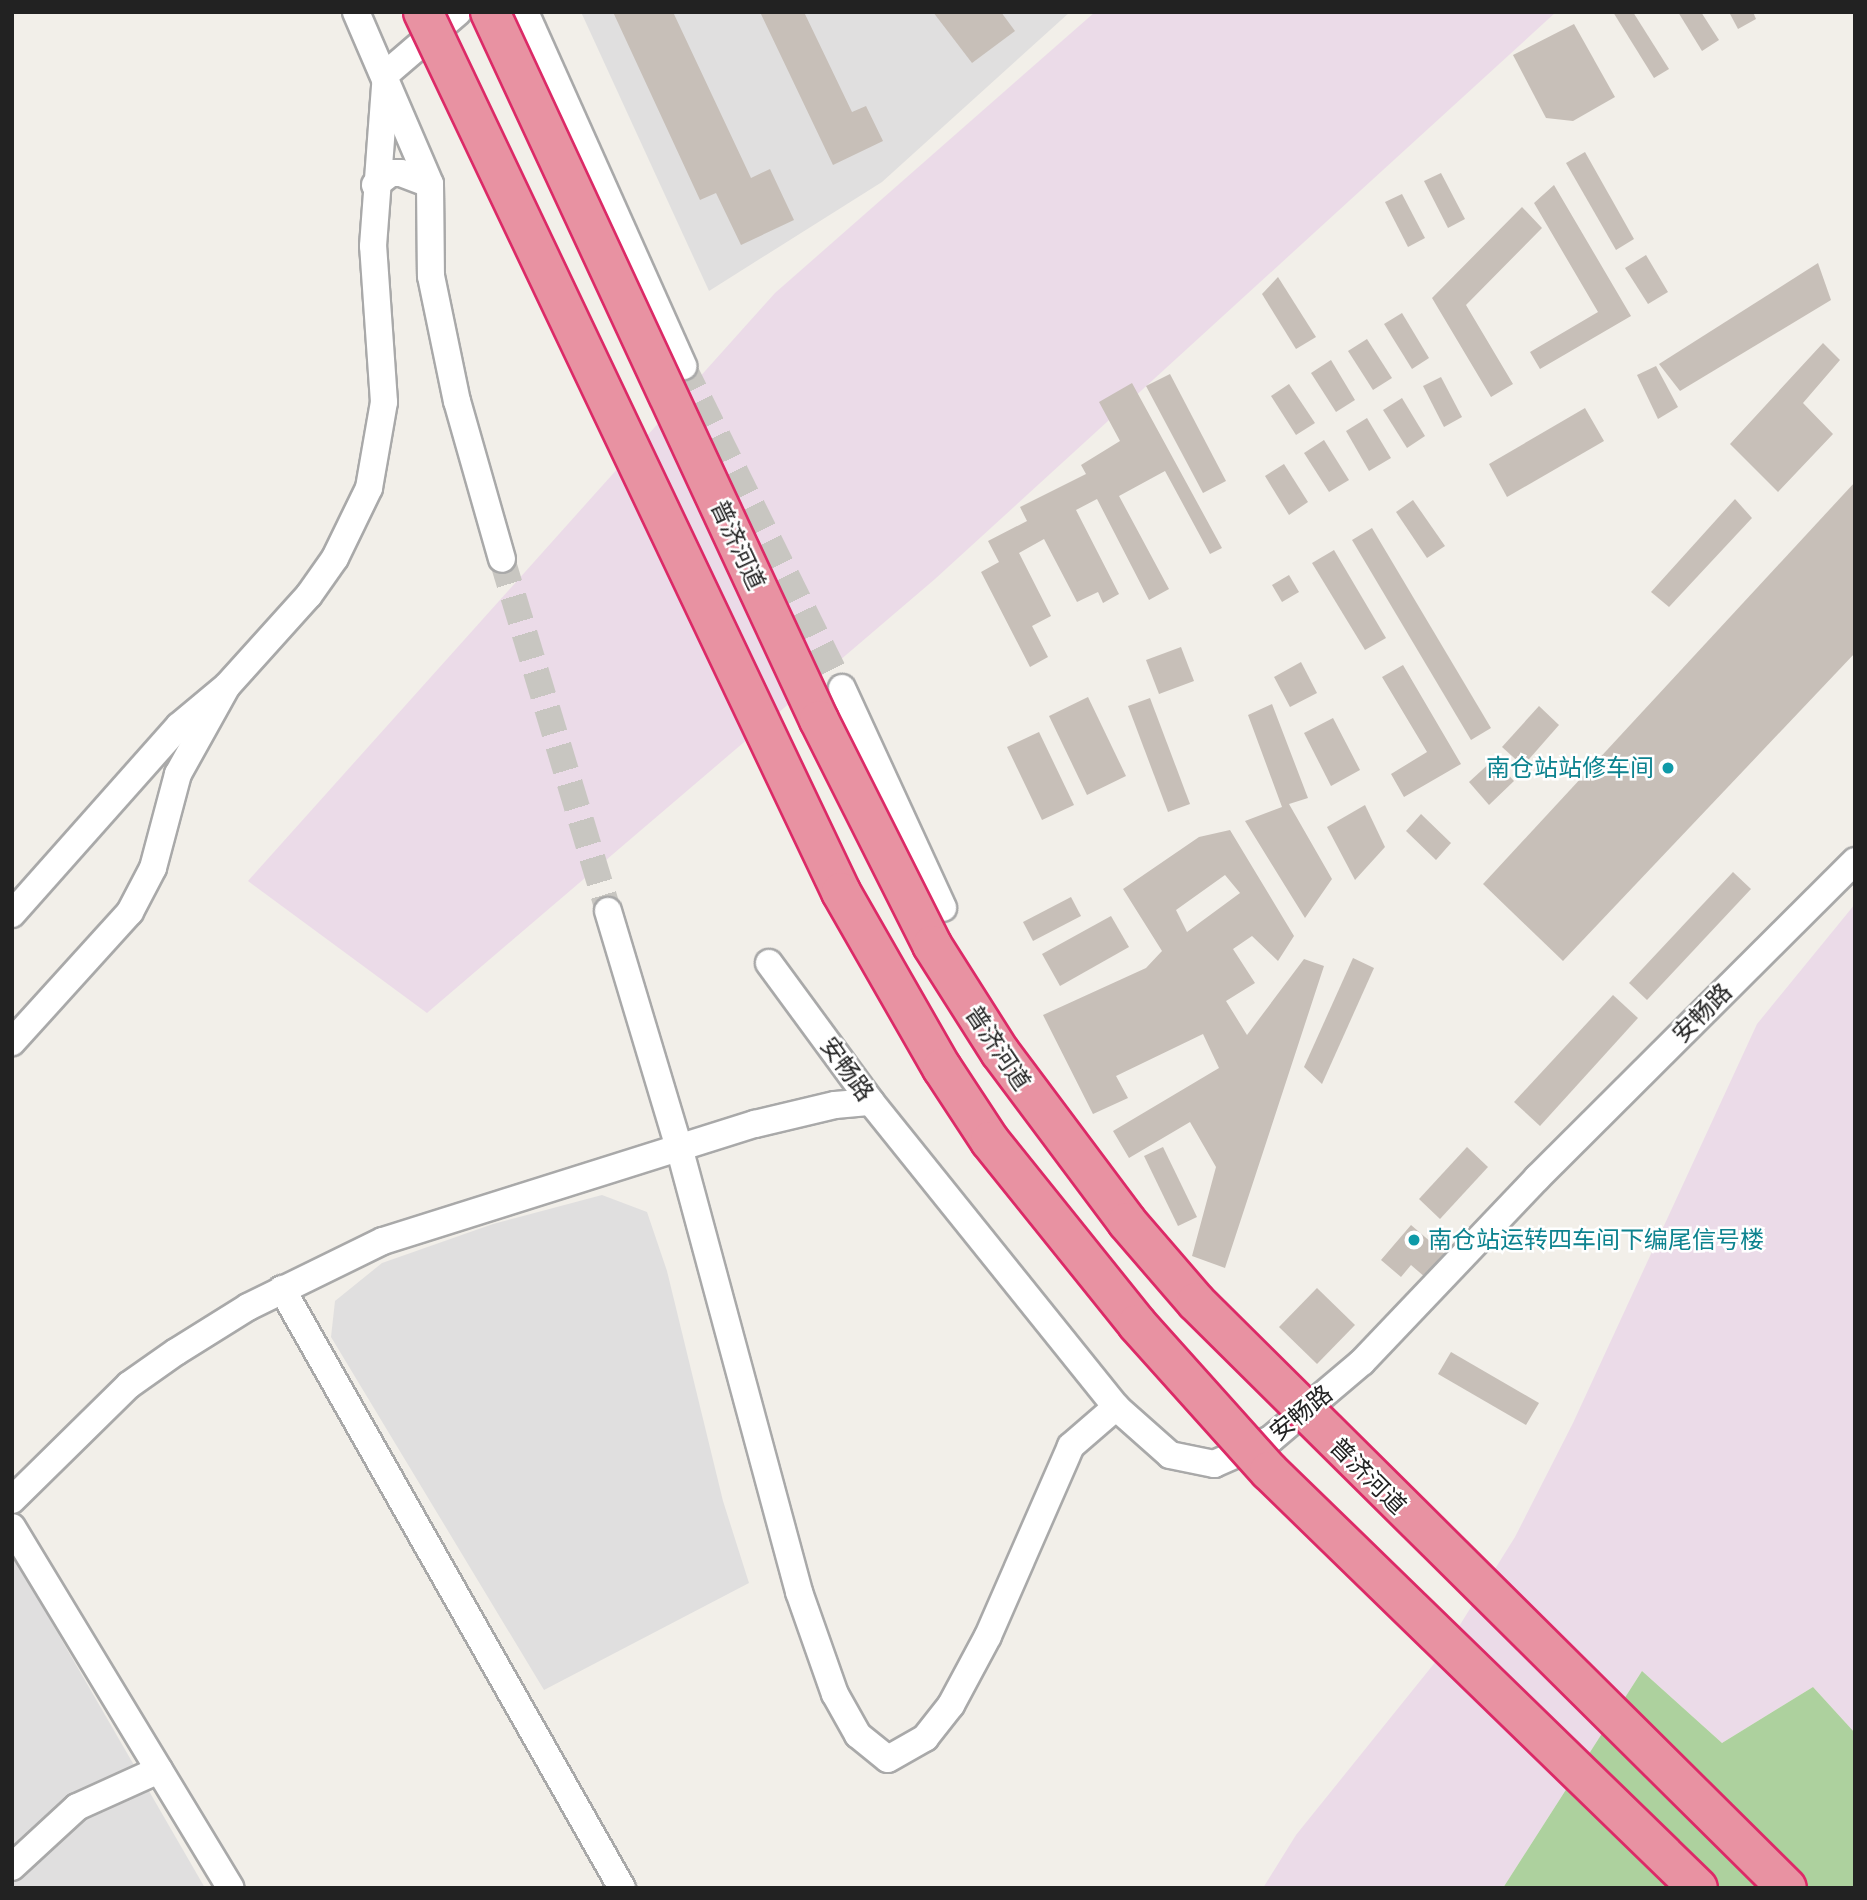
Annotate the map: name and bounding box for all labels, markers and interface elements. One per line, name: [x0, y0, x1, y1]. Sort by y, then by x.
street label: 普济河道: [705, 495, 771, 595]
place label: 南仓站站修车间: [1486, 754, 1654, 782]
marker: 南仓站站修车间: [1660, 760, 1676, 776]
street label: 安畅路: [1666, 977, 1738, 1049]
street label: 普济河道: [959, 1000, 1037, 1096]
street label: 安畅路: [814, 1031, 880, 1107]
place label: 南仓站运转四车间下编尾信号楼: [1428, 1226, 1764, 1254]
marker: 南仓站运转四车间下编尾信号楼: [1406, 1232, 1422, 1248]
street label: 安畅路: [1264, 1379, 1338, 1447]
street label: 普济河道: [1324, 1432, 1412, 1520]

